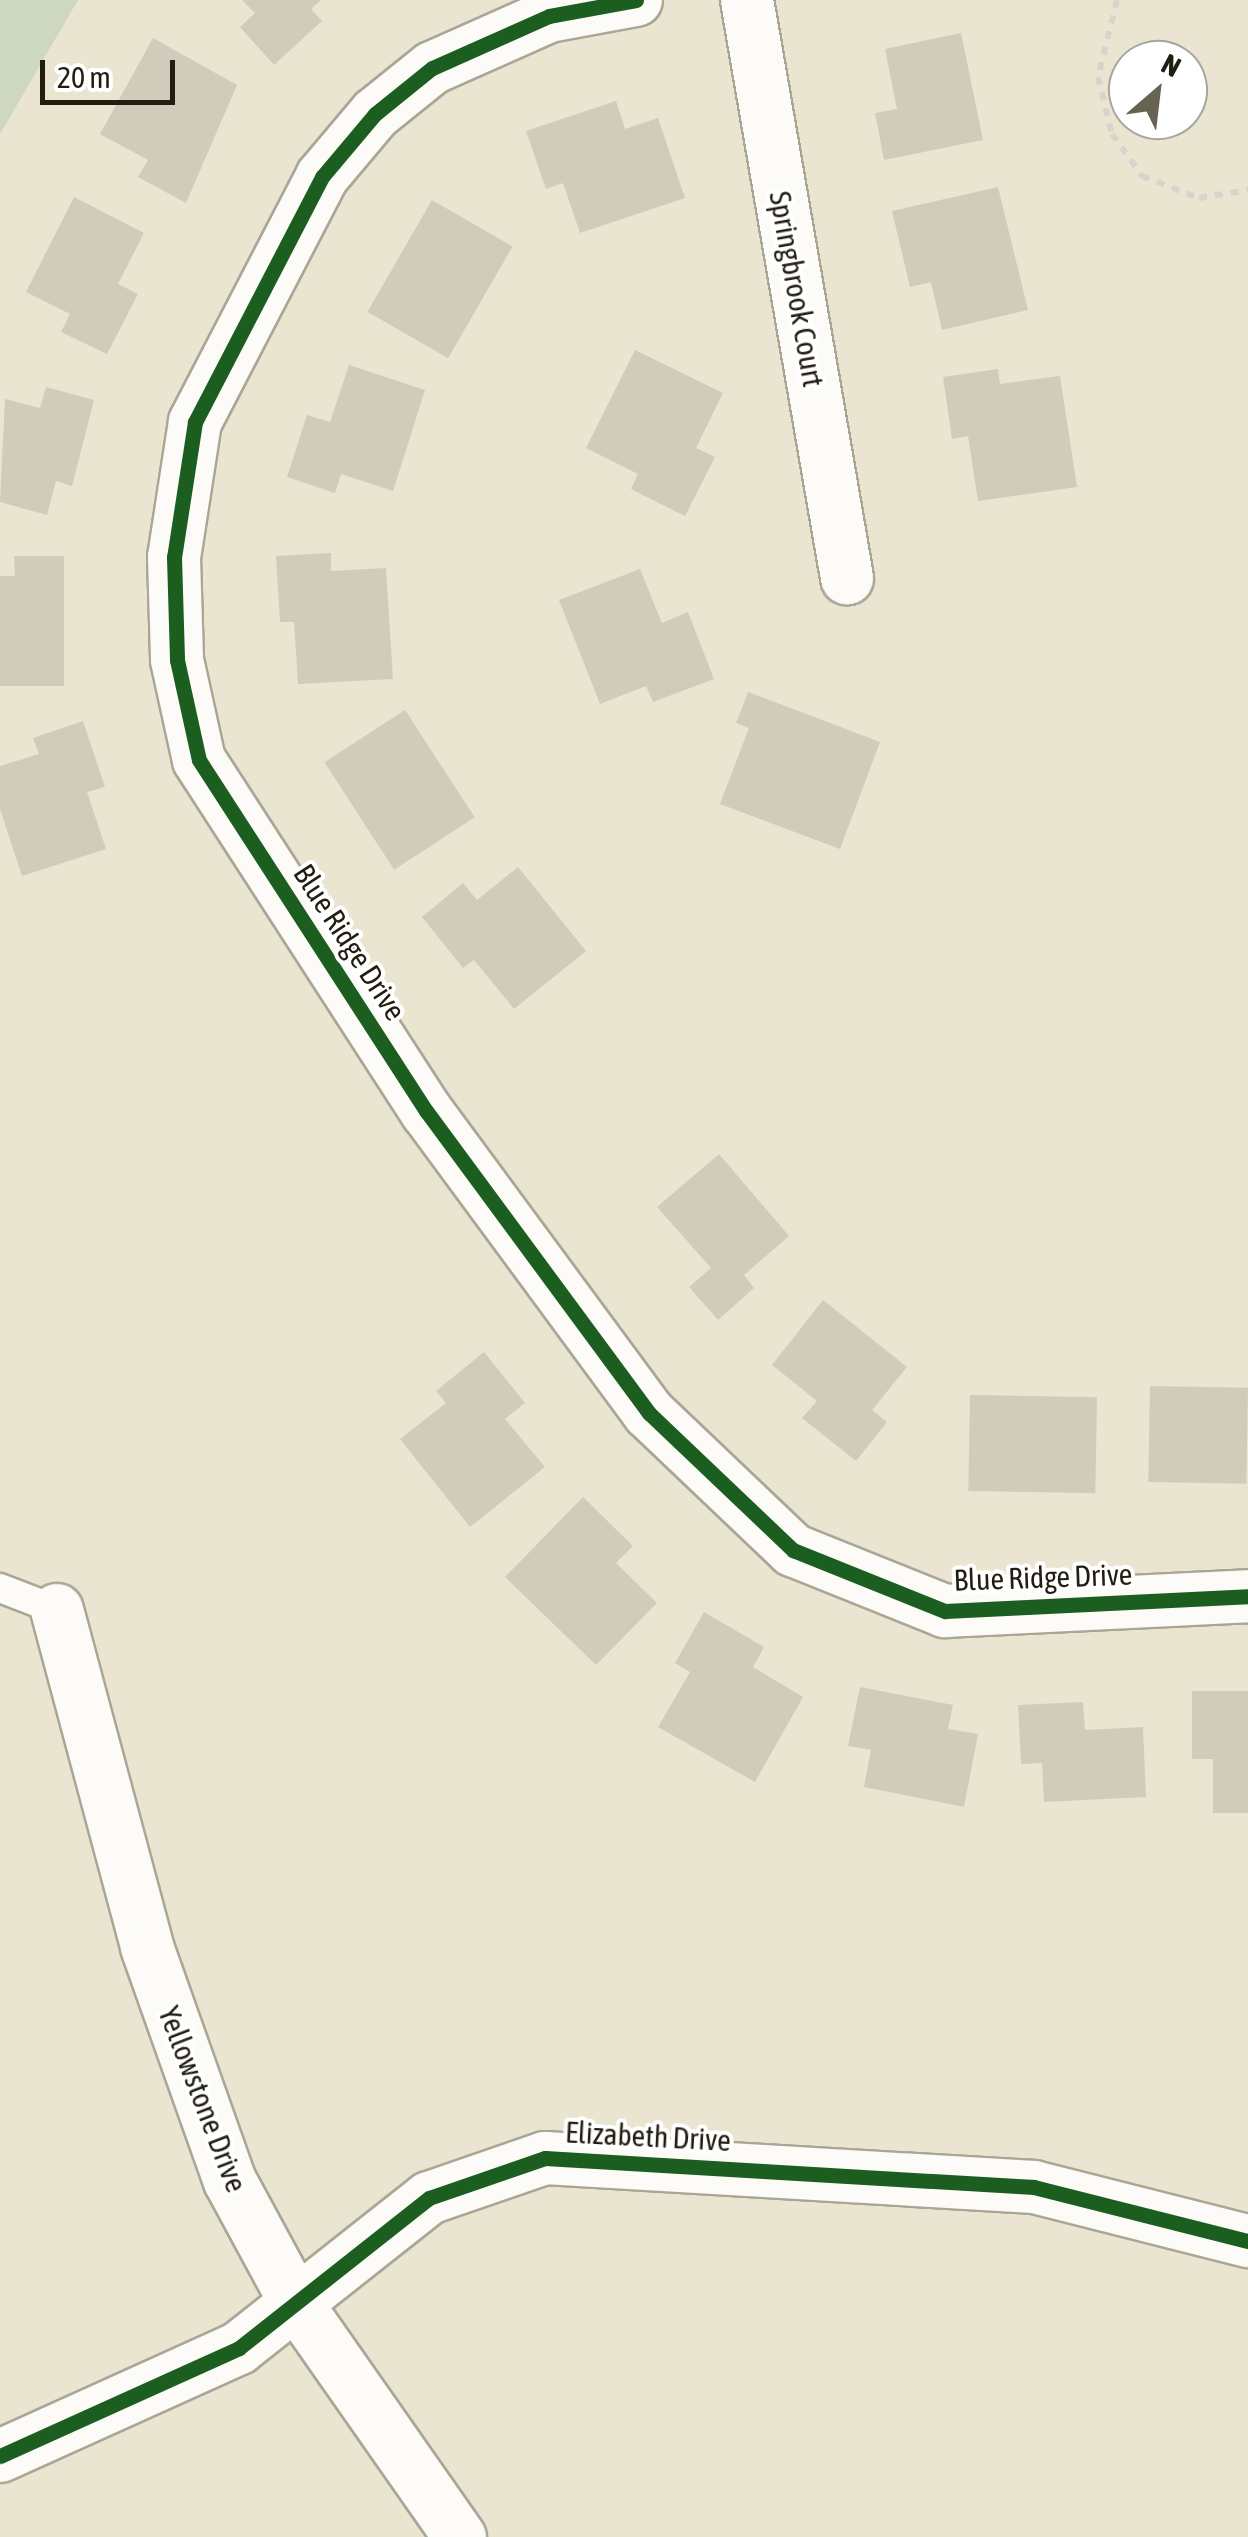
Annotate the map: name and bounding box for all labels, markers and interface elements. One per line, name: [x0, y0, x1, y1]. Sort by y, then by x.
scale bar: [45, 40, 180, 102]
north arrow: [1108, 40, 1208, 140]
text: N: [1156, 47, 1186, 83]
text: 20 m: [57, 60, 111, 94]
street label: Springbrook Court: [762, 188, 832, 390]
street label: Blue Ridge Drive: [286, 857, 414, 1027]
street label: Blue Ridge Drive: [953, 1556, 1133, 1598]
street label: Yellowstone Drive: [151, 2001, 255, 2197]
street label: Elizabeth Drive: [564, 2114, 732, 2158]

